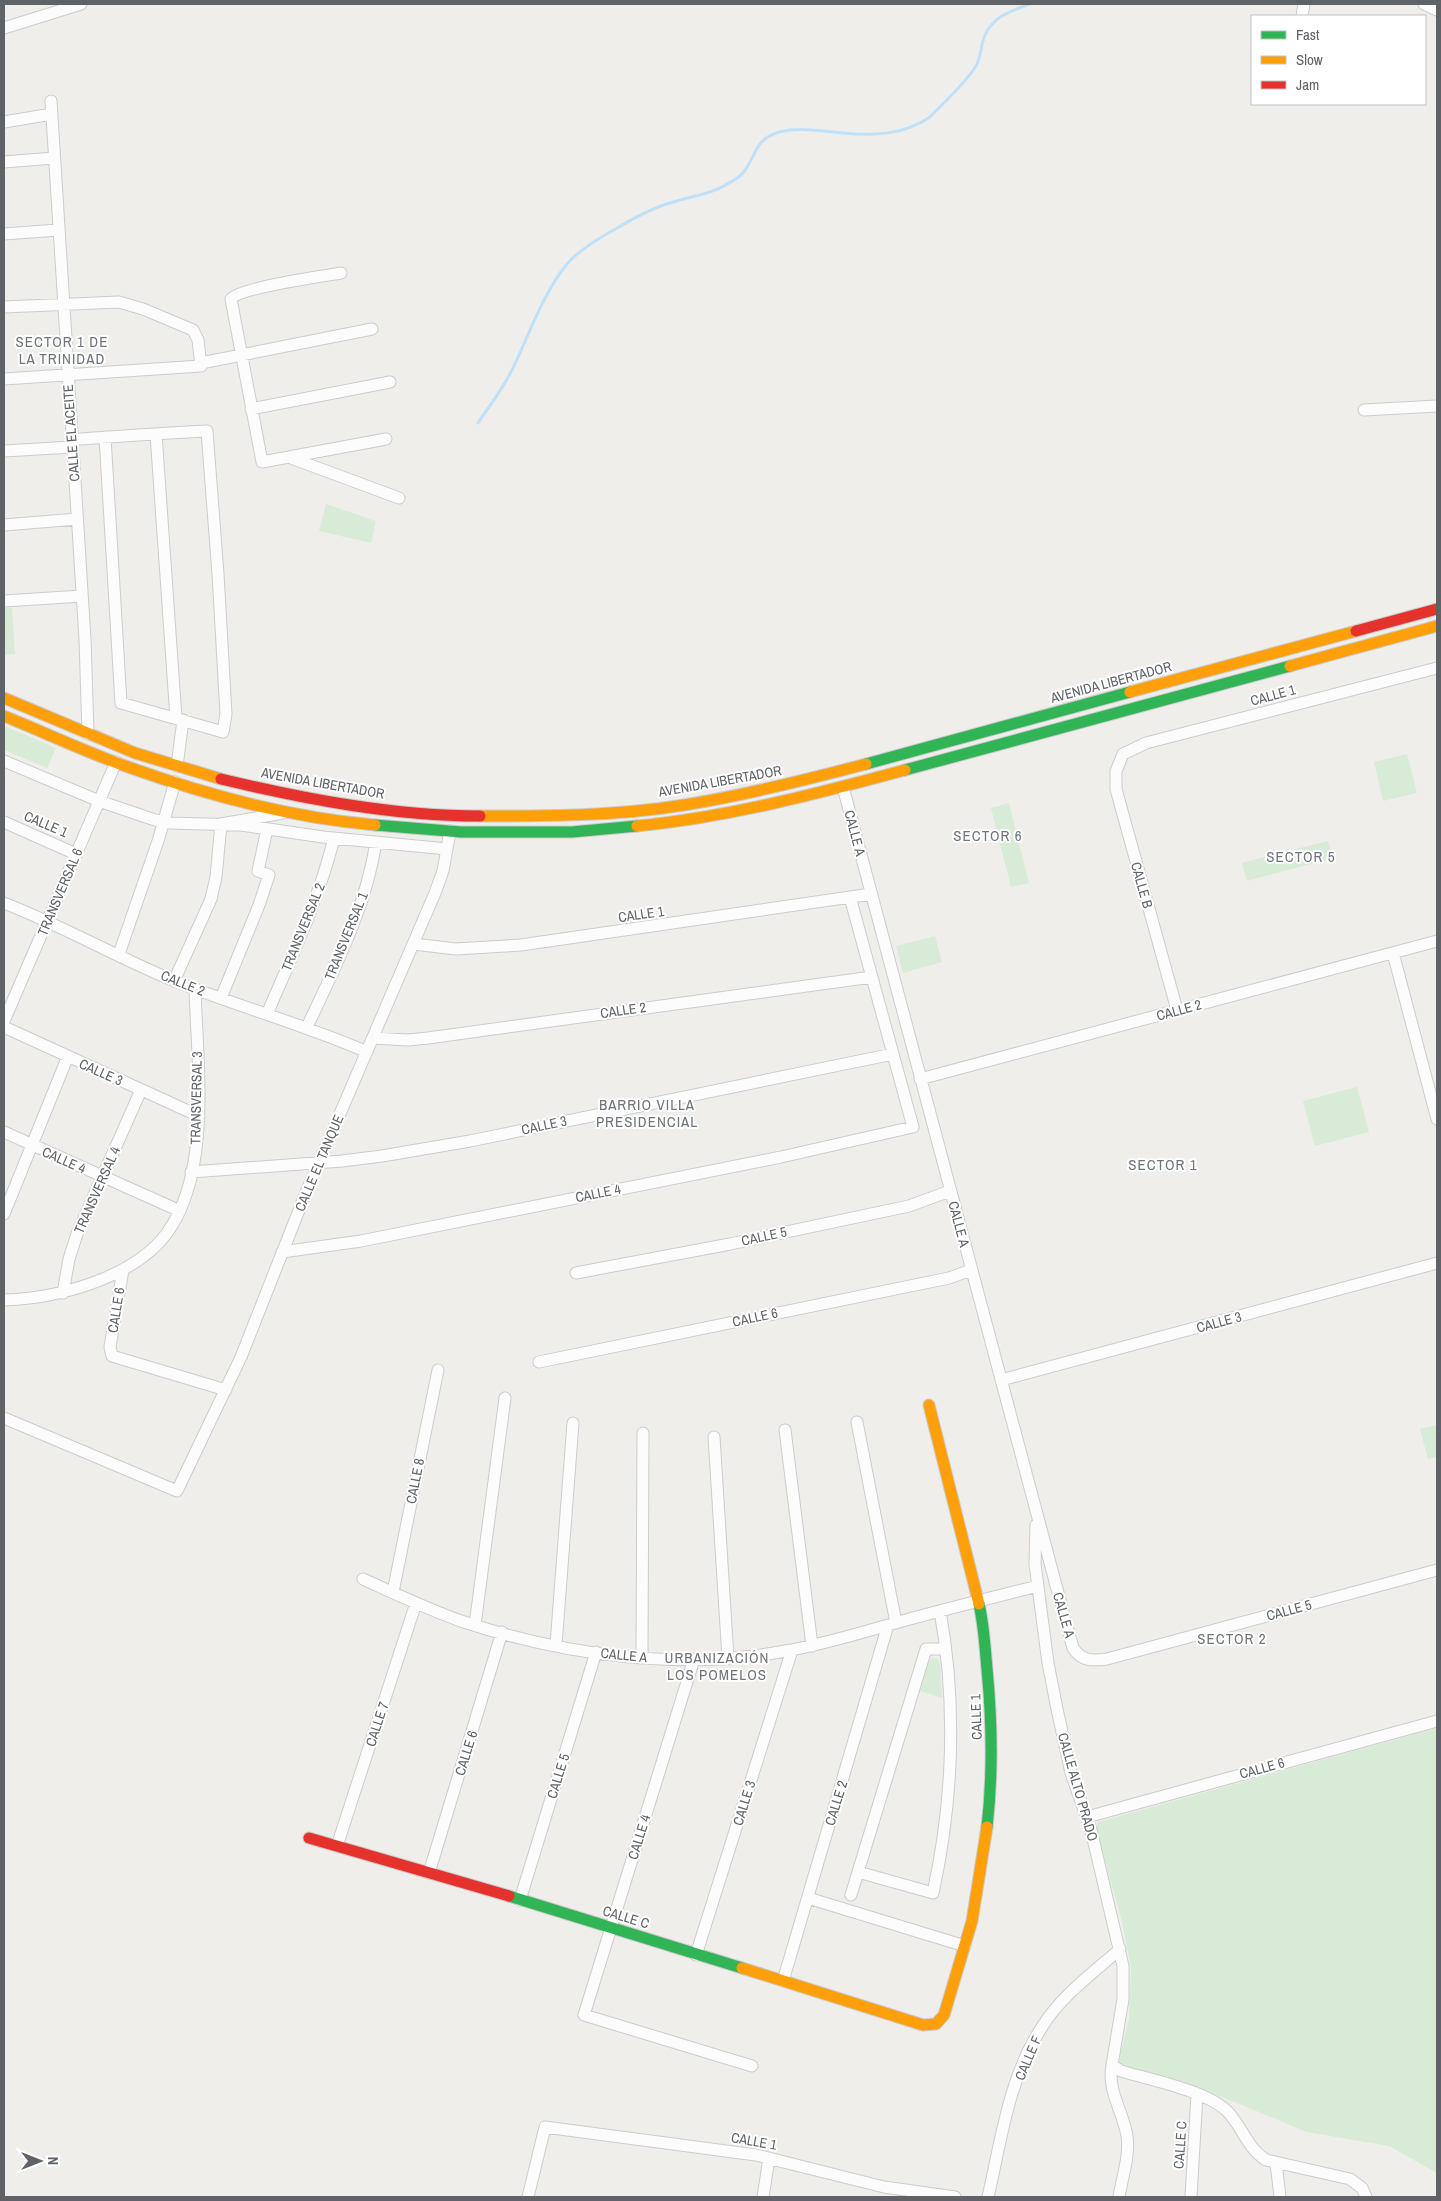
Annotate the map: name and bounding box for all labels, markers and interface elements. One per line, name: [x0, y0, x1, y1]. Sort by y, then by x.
legend: [1251, 15, 1426, 105]
text: Fast: [1296, 24, 1320, 45]
text: Slow: [1296, 49, 1323, 70]
text: Jam: [1296, 74, 1319, 95]
district label: SECTOR 1 DE LA TRINIDAD: [16, 331, 108, 369]
street label: CALLE EL ACEITE: [59, 384, 83, 482]
street label: AVENIDA LIBERTADOR: [1048, 657, 1173, 707]
street label: CALLE 1: [1248, 680, 1298, 710]
street label: AVENIDA LIBERTADOR: [656, 761, 783, 801]
street label: AVENIDA LIBERTADOR: [259, 763, 386, 803]
street label: CALLE 1: [21, 807, 71, 842]
street label: CALLE A: [840, 808, 870, 858]
district label: SECTOR 6: [953, 825, 1023, 846]
street label: TRANSVERSAL 6: [33, 846, 87, 938]
district label: SECTOR 5: [1266, 846, 1336, 867]
street label: CALLE B: [1127, 860, 1157, 910]
street label: TRANSVERSAL 2: [277, 880, 329, 974]
street label: TRANSVERSAL 1: [320, 889, 372, 983]
street label: CALLE 1: [617, 902, 666, 926]
street label: CALLE 2: [158, 966, 208, 1000]
street label: CALLE 2: [1154, 995, 1204, 1025]
street label: CALLE 2: [599, 998, 647, 1022]
street label: TRANSVERSAL 3: [186, 1051, 206, 1145]
street label: CALLE 3: [76, 1054, 126, 1090]
district label: BARRIO VILLA PRESIDENCIAL: [596, 1094, 698, 1132]
street label: CALLE 3: [520, 1111, 568, 1139]
street label: CALLE EL TANQUE: [291, 1112, 347, 1214]
street label: CALLE 4: [39, 1142, 89, 1178]
street label: TRANSVERSAL 4: [70, 1143, 124, 1236]
district label: SECTOR 1: [1128, 1154, 1198, 1175]
street label: CALLE 4: [574, 1180, 623, 1206]
street label: CALLE A: [944, 1199, 974, 1249]
street label: CALLE 5: [740, 1222, 788, 1250]
street label: CALLE 6: [104, 1286, 128, 1334]
street label: CALLE 6: [731, 1303, 779, 1331]
street label: CALLE 3: [1194, 1307, 1244, 1337]
street label: CALLE 8: [402, 1457, 428, 1505]
street label: CALLE A: [1049, 1590, 1079, 1640]
street label: CALLE 5: [1264, 1595, 1314, 1625]
district label: SECTOR 2: [1197, 1628, 1267, 1649]
street label: CALLE A: [600, 1644, 648, 1666]
district label: URBANIZACIÓN LOS POMELOS: [665, 1647, 769, 1685]
street label: CALLE 1: [966, 1693, 986, 1740]
street label: CALLE 7: [361, 1699, 393, 1749]
street label: CALLE 6: [451, 1728, 481, 1778]
street label: CALLE ALTO PRADO: [1054, 1731, 1102, 1843]
street label: CALLE 5: [543, 1751, 573, 1801]
street label: CALLE 6: [1237, 1753, 1287, 1783]
street label: CALLE 3: [729, 1778, 759, 1828]
street label: CALLE 2: [821, 1778, 851, 1828]
street label: CALLE 4: [624, 1812, 655, 1862]
street label: CALLE C: [600, 1901, 652, 1933]
street label: CALLE F: [1011, 2033, 1045, 2083]
street label: CALLE C: [1169, 2121, 1191, 2169]
street label: CALLE 1: [730, 2128, 779, 2154]
north arrow: [15, 2136, 65, 2186]
text: N: [44, 2157, 62, 2165]

